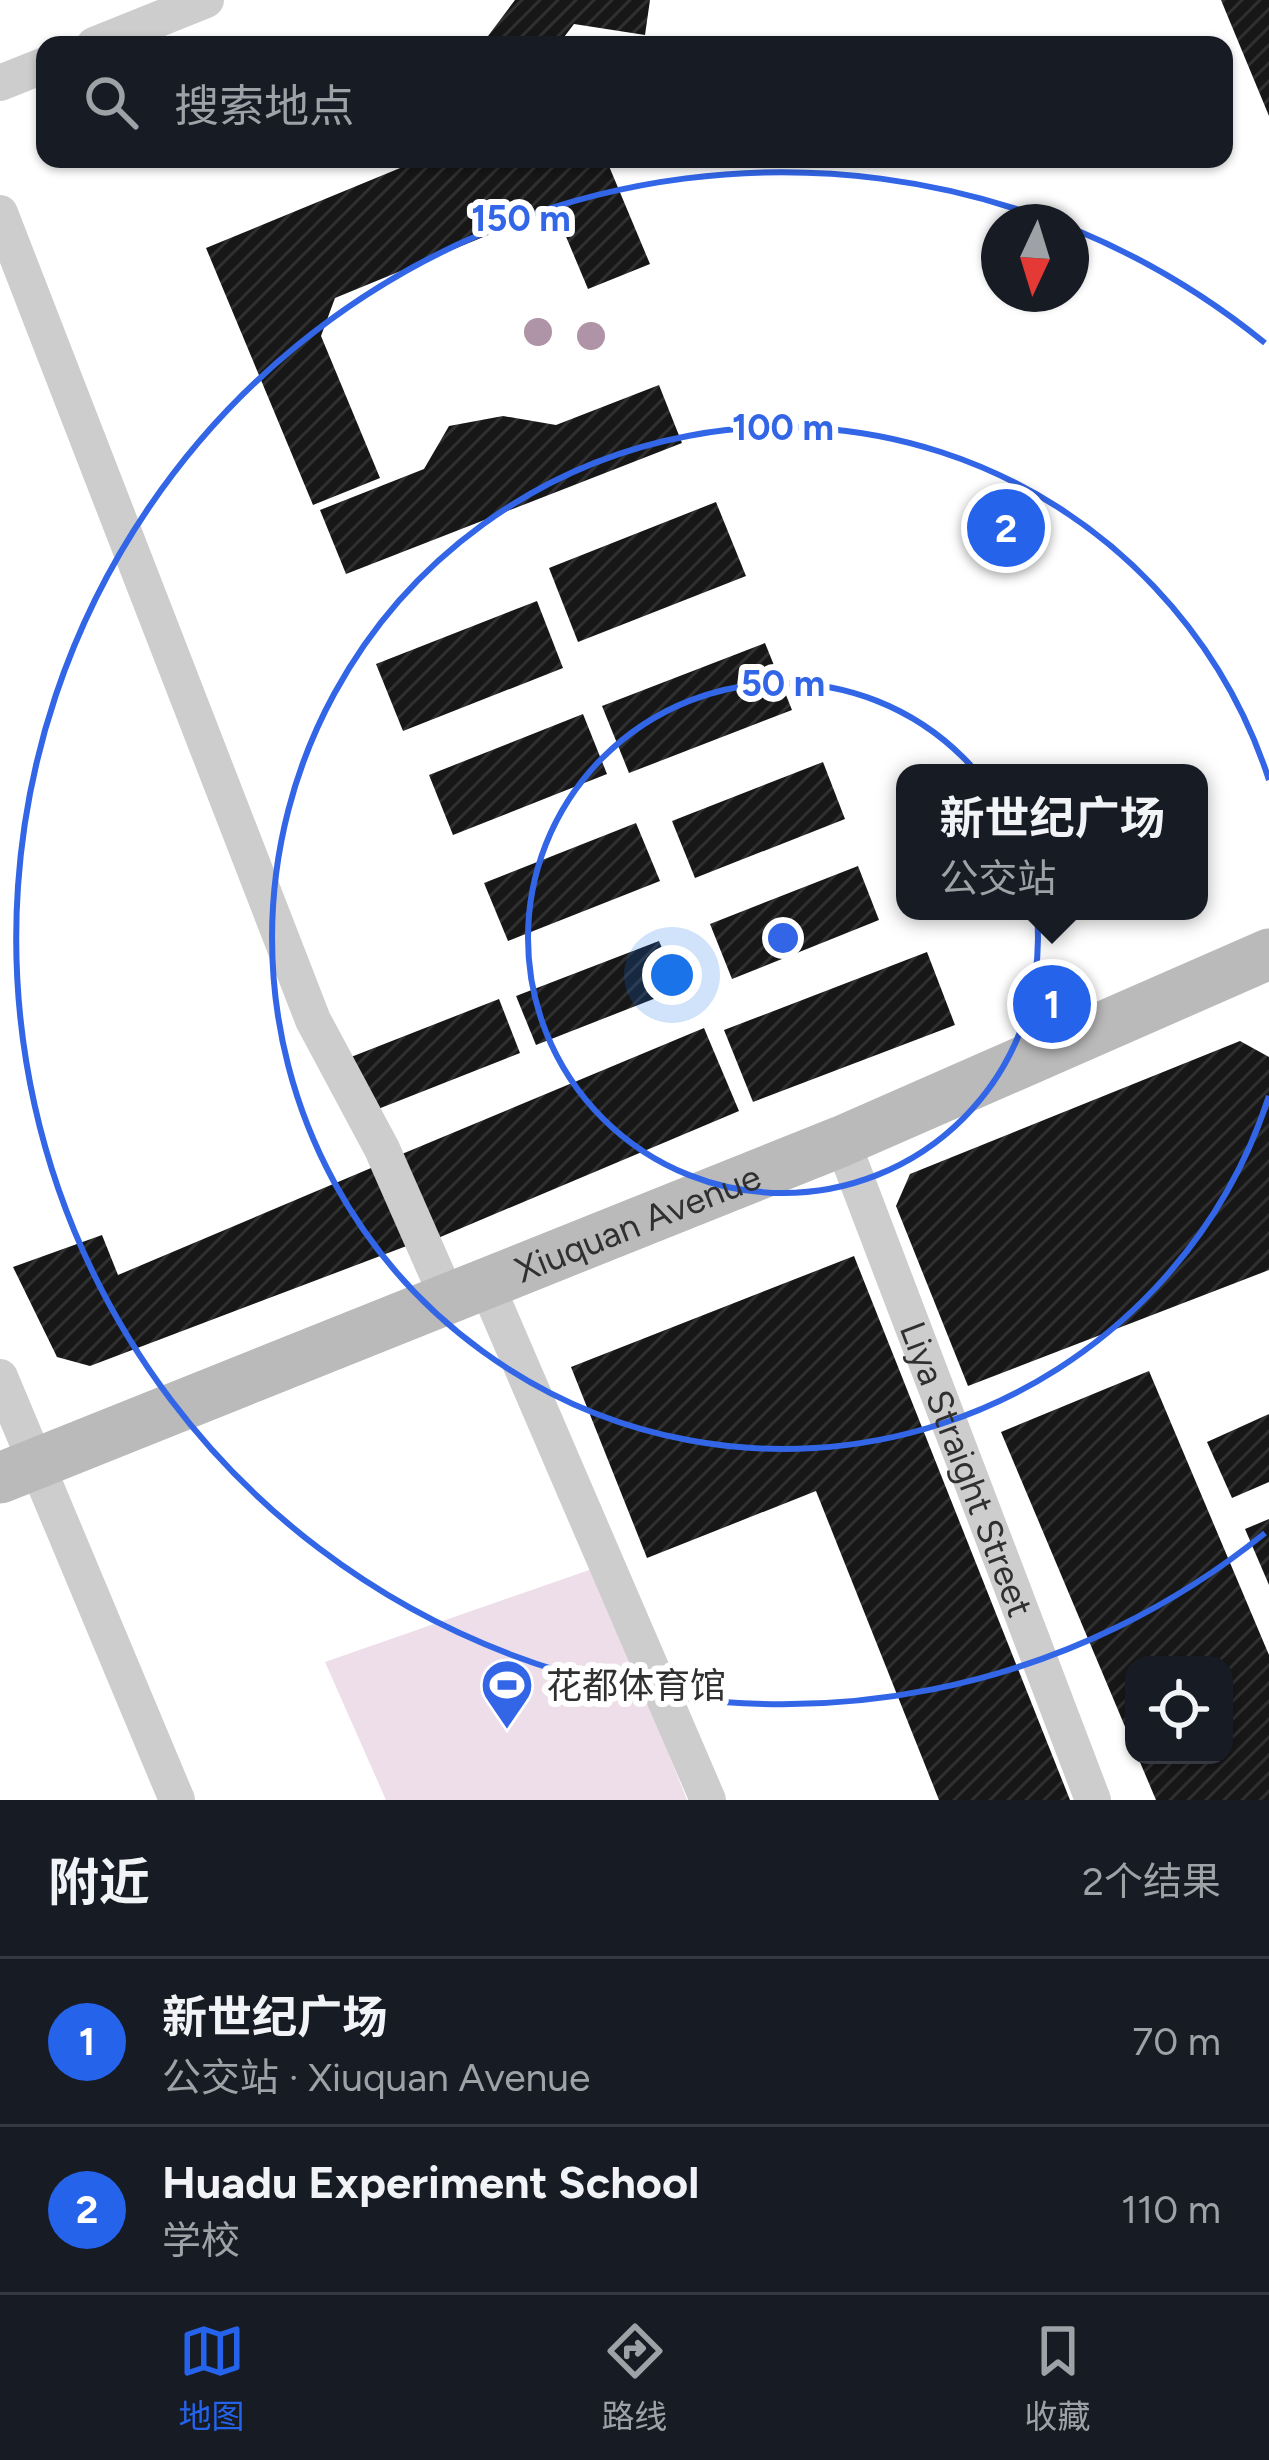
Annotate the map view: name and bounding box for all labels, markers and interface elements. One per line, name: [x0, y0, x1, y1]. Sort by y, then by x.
search box: [36, 36, 1233, 168]
icon: search: [78, 69, 144, 135]
text: 搜索地点: [174, 79, 354, 133]
text: 150 m: [471, 197, 571, 240]
north arrow: [981, 204, 1089, 312]
text: 100 m: [732, 406, 834, 449]
pin: 2: [967, 483, 1045, 573]
text: 50 m: [741, 662, 825, 705]
popup: [896, 764, 1208, 920]
text: 新世纪广场: [939, 791, 1165, 845]
text: 公交站: [939, 855, 1057, 902]
centre of rings: [762, 917, 804, 959]
your location: [642, 945, 702, 1005]
pin: 1: [1013, 959, 1091, 1049]
street label: Xiuquan Avenue: [509, 1155, 767, 1292]
street label: Liya Straight Street: [891, 1316, 1042, 1623]
map controls: [1125, 1656, 1233, 1764]
button: locate: [1125, 1656, 1233, 1764]
sports icon: 花都体育馆: [479, 1657, 535, 1731]
place label: 花都体育馆: [546, 1664, 726, 1707]
text: 附近: [48, 1852, 150, 1913]
text: 2个结果: [1082, 1858, 1221, 1905]
text: 新世纪广场: [162, 1990, 387, 2044]
text: 1: [79, 2018, 95, 2065]
text: 70 m: [1132, 2018, 1221, 2065]
text: 公交站 · Xiuquan Avenue: [162, 2054, 590, 2101]
text: Huadu Experiment School: [162, 2155, 699, 2209]
text: 2: [76, 2186, 98, 2233]
text: 110 m: [1121, 2186, 1221, 2233]
text: 学校: [162, 2217, 240, 2264]
tab: 地图: [179, 2318, 245, 2438]
tab: 路线: [602, 2318, 668, 2438]
tab: 收藏: [1025, 2318, 1091, 2438]

